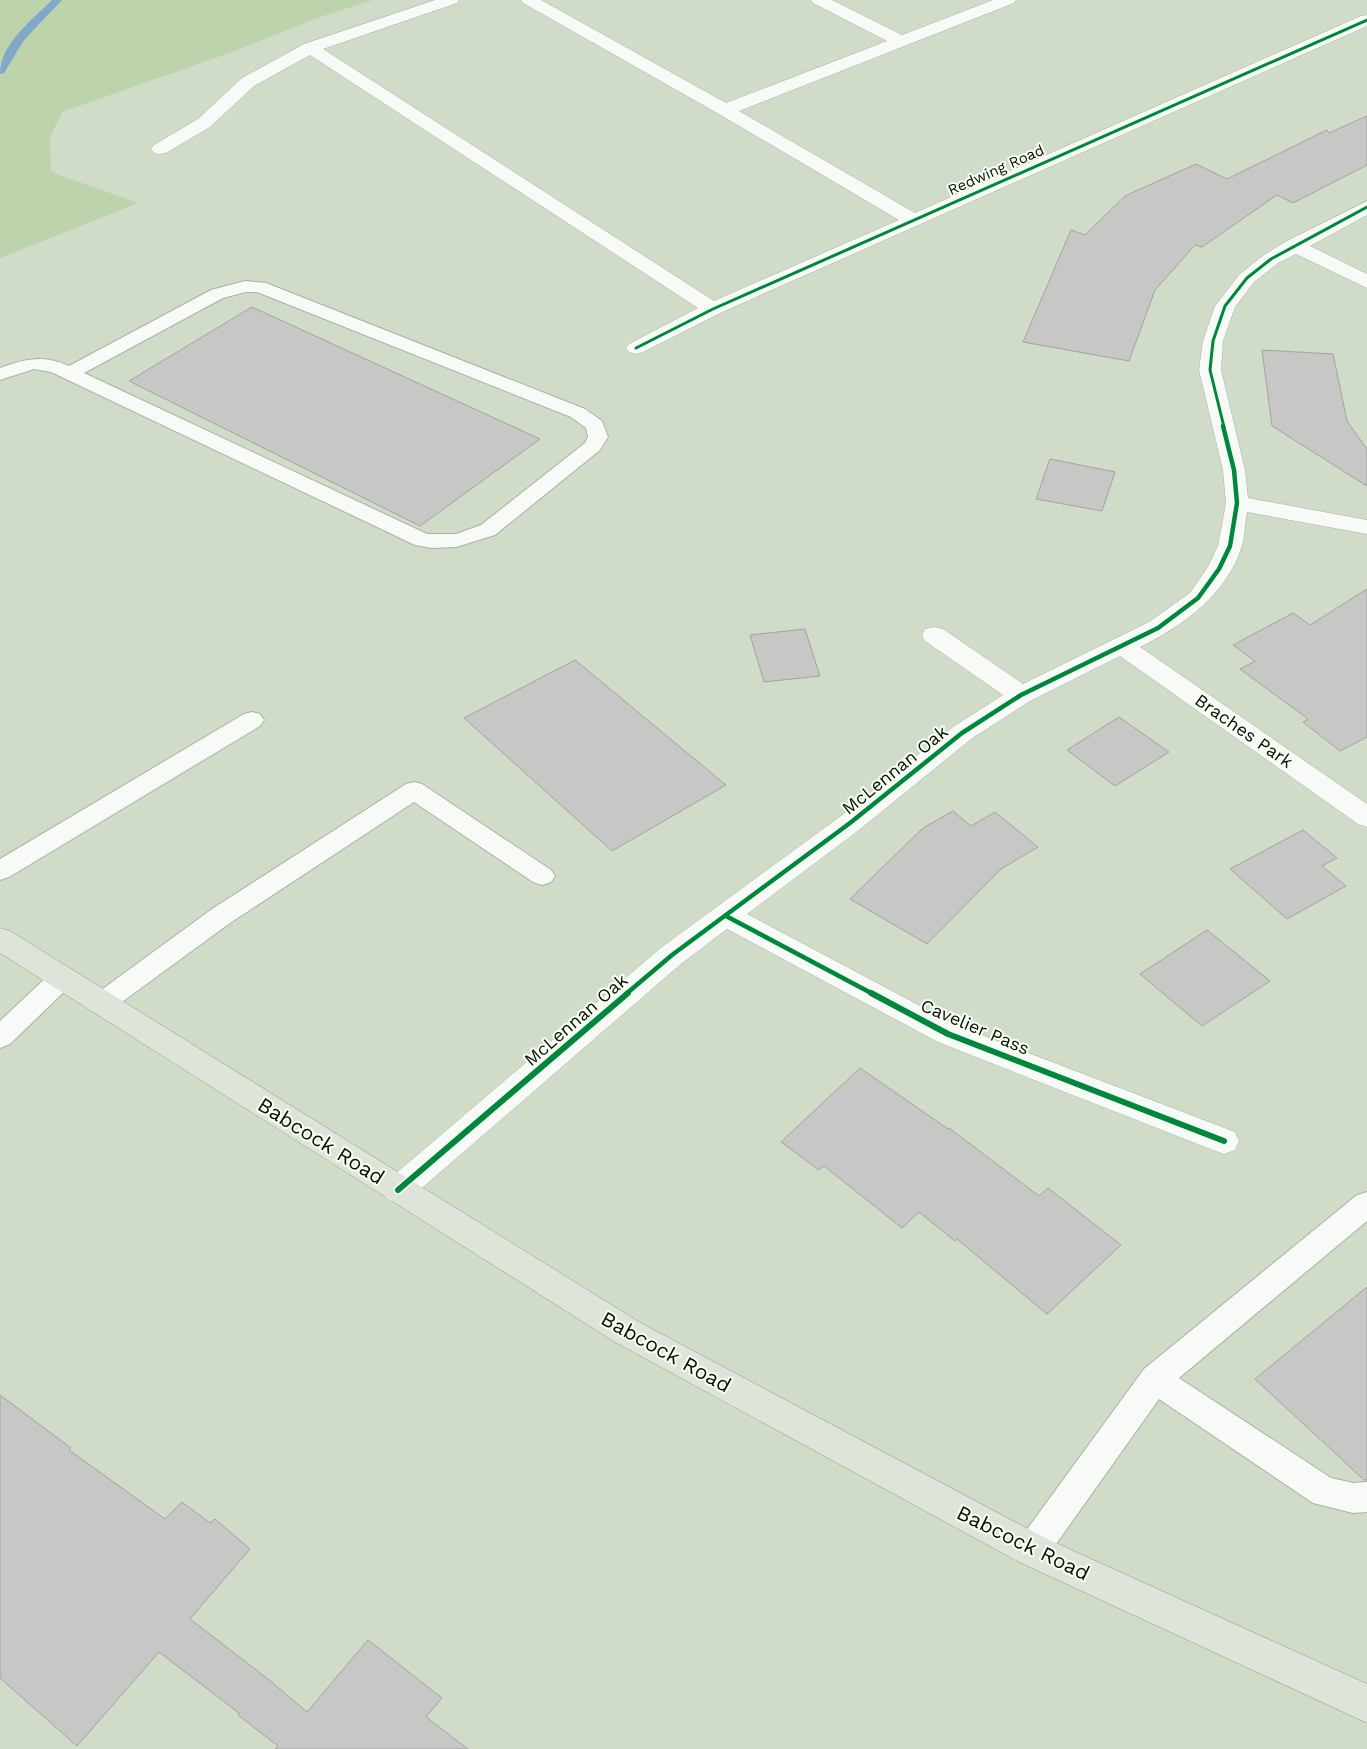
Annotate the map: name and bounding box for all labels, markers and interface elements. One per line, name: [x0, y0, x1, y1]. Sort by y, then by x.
street label: Redwing Road: [945, 141, 1047, 199]
street label: Braches Park: [1191, 689, 1297, 772]
street label: McLennan Oak: [838, 721, 952, 819]
street label: McLennan Oak: [520, 969, 632, 1070]
street label: Cavelier Pass: [918, 994, 1033, 1059]
street label: Babcock Road: [253, 1092, 389, 1190]
street label: Babcock Road: [597, 1306, 736, 1398]
street label: Babcock Road: [953, 1500, 1094, 1586]

